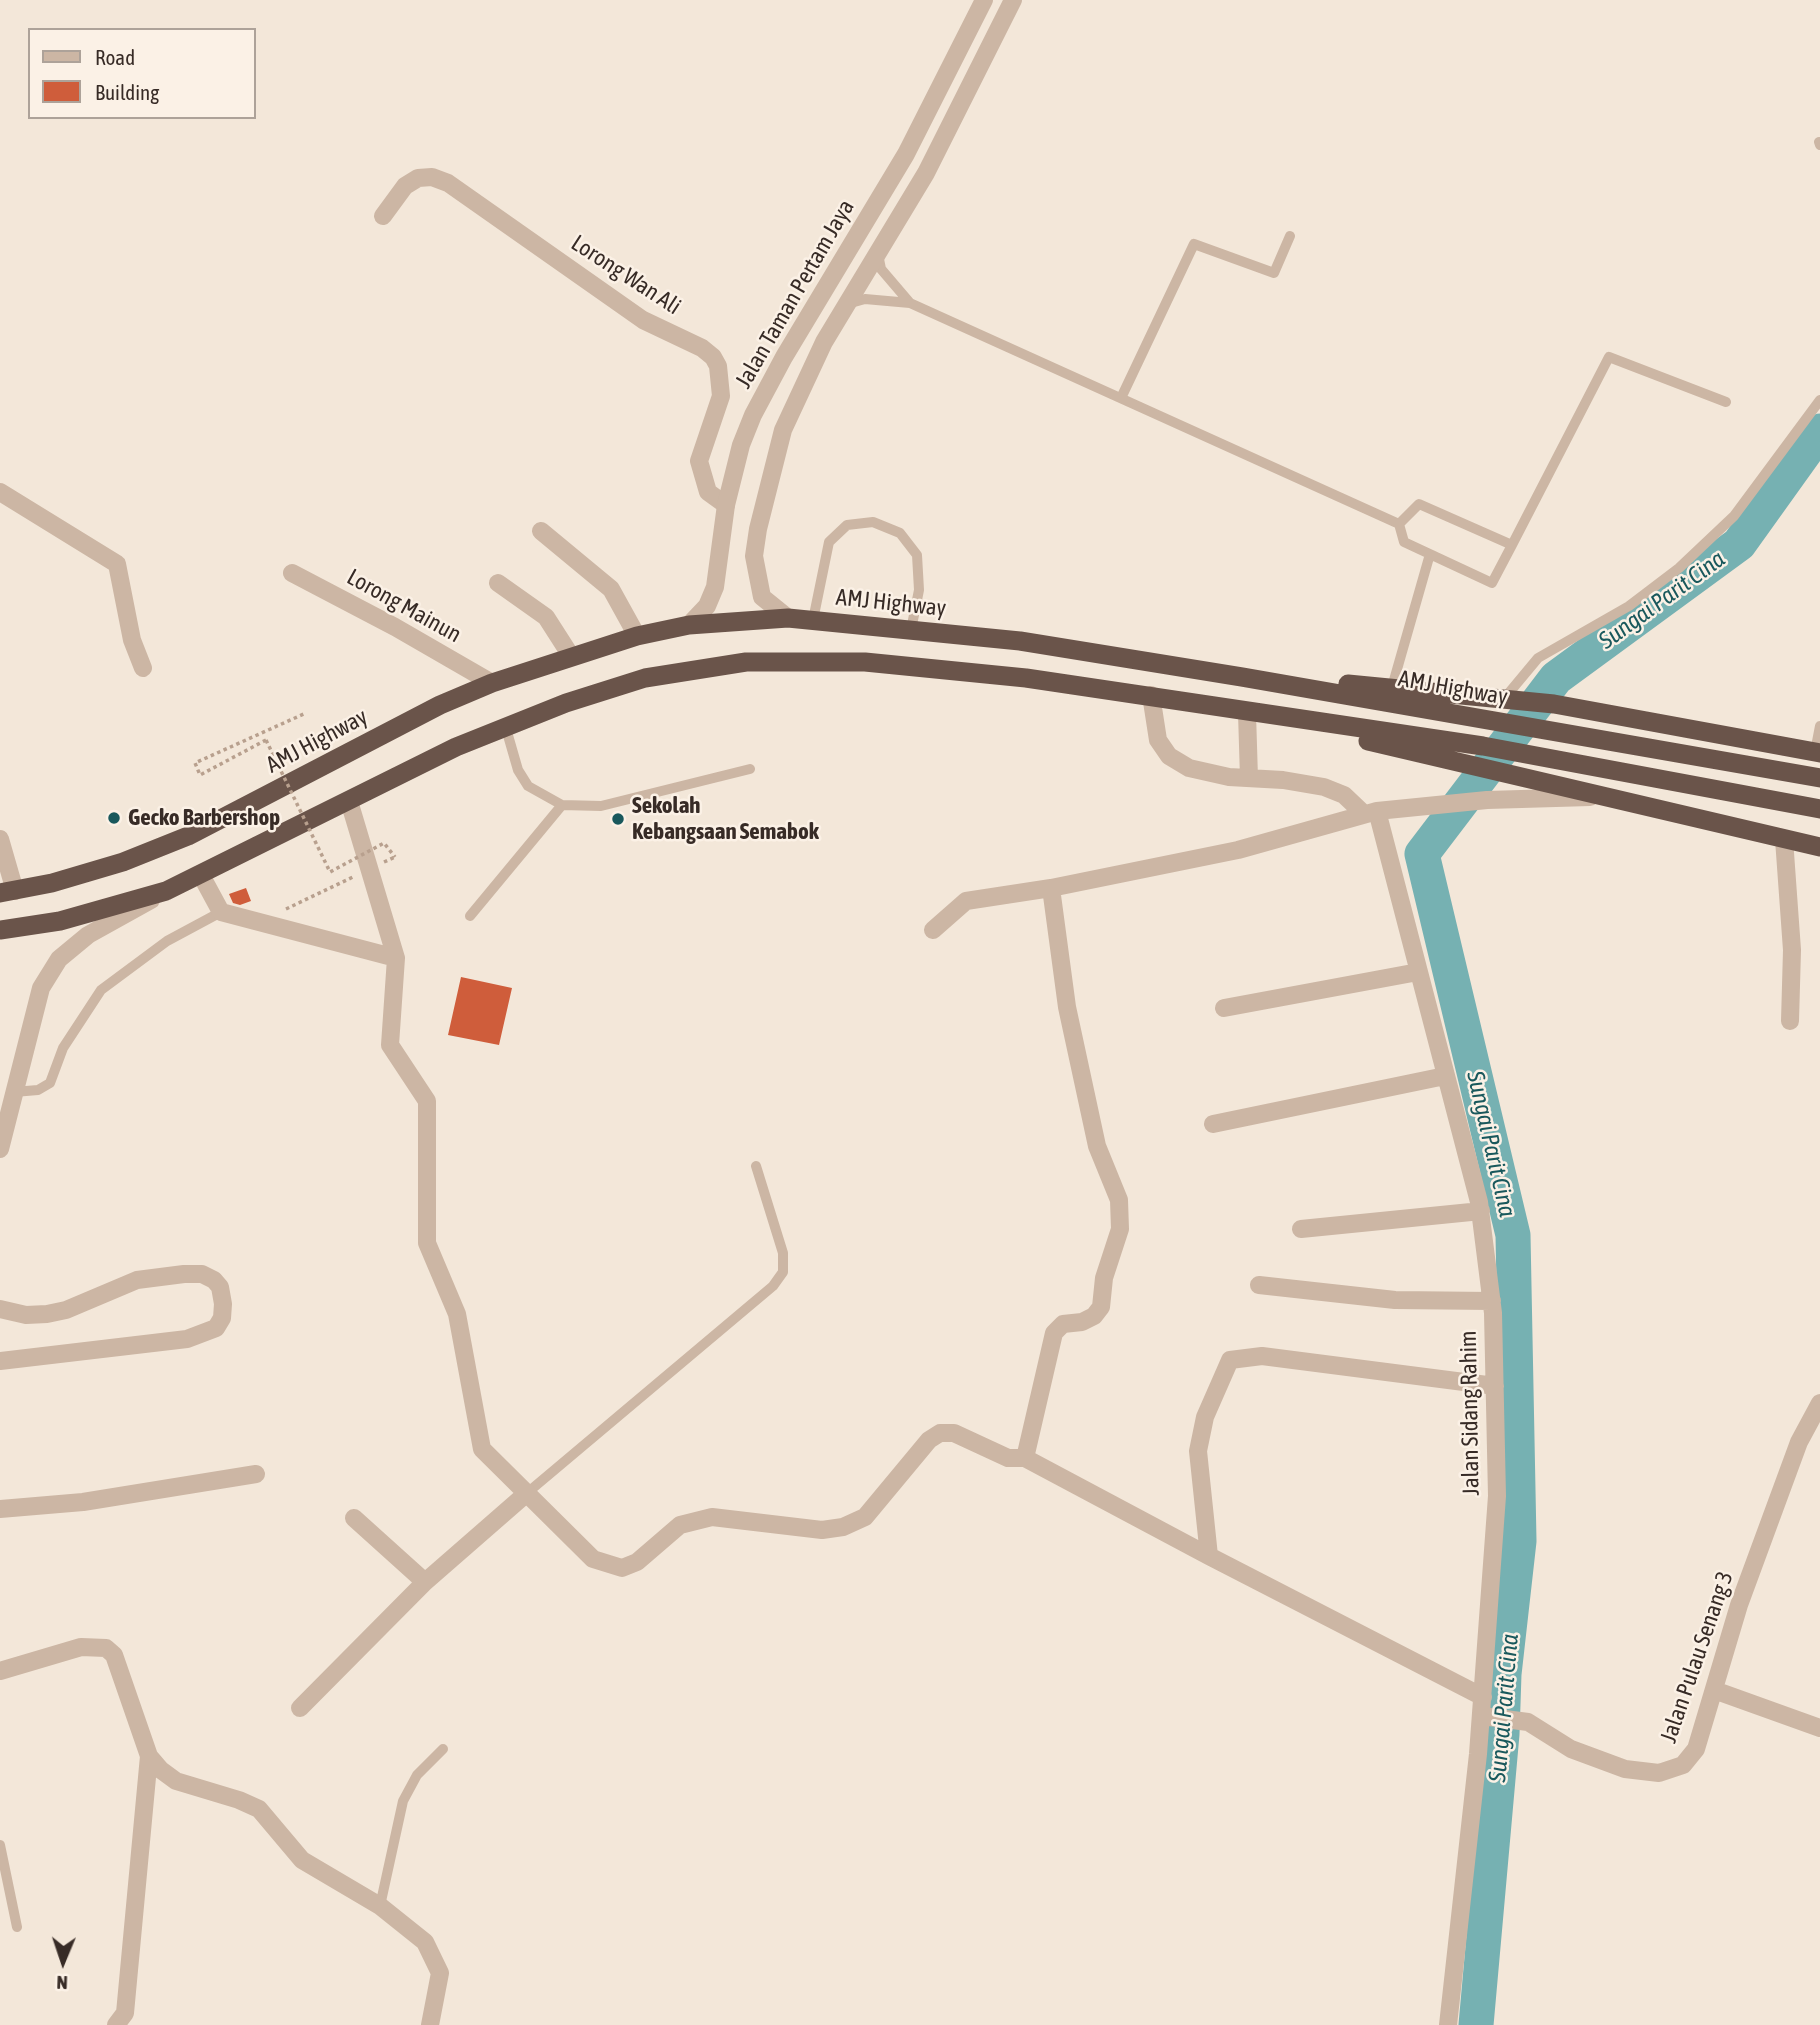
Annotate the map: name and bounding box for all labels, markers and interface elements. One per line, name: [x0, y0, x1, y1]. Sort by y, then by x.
legend: [28, 28, 256, 119]
text: Road: [95, 45, 135, 69]
text: Building: [95, 80, 159, 104]
street label: Jalan Taman Pertam Jaya: [730, 195, 860, 393]
street label: Lorong Wan Ali: [566, 229, 686, 321]
water label: Sungai Parit Cina: [1593, 545, 1731, 655]
street label: Lorong Mainun: [342, 563, 466, 649]
street label: AMJ Highway: [835, 583, 947, 623]
street label: AMJ Highway: [1396, 665, 1510, 711]
street label: AMJ Highway: [262, 703, 372, 779]
place label: Sekolah Kebangsaan Semabok: [632, 792, 819, 846]
place label: Gecko Barbershop: [128, 804, 280, 832]
marker: Gecko Barbershop: [106, 810, 122, 826]
marker: Sekolah Kebangsaan Semabok: [610, 811, 626, 827]
water label: Sungai Parit Cina: [1460, 1068, 1522, 1220]
street label: Jalan Sidang Rahim: [1455, 1330, 1485, 1496]
street label: Jalan Pulau Senang 3: [1655, 1568, 1739, 1746]
water label: Sungai Parit Cina: [1483, 1633, 1525, 1783]
north arrow: [28, 1927, 98, 1997]
text: N: [56, 1972, 68, 1994]

